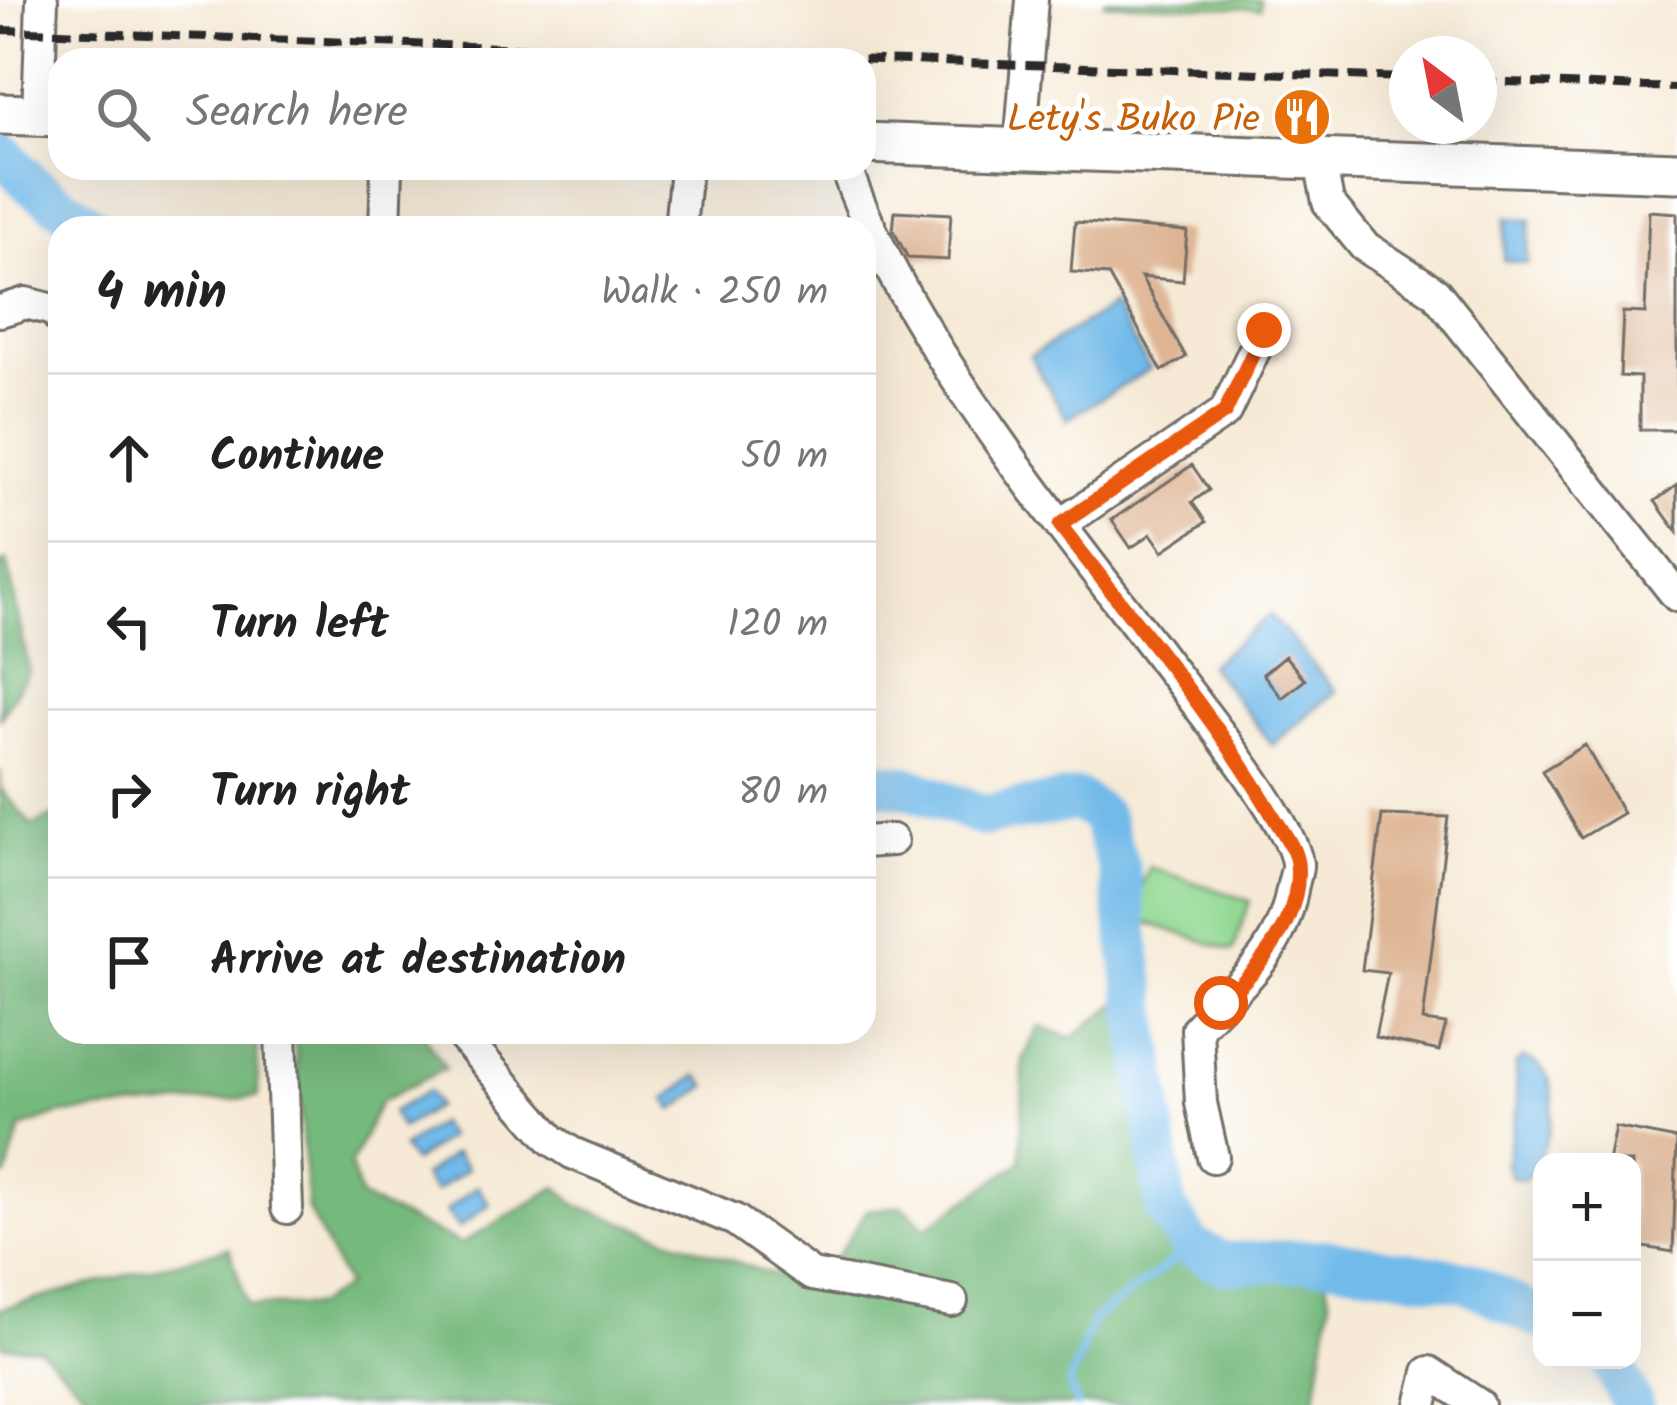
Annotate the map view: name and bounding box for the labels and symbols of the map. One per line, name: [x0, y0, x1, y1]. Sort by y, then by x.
north arrow: [1389, 36, 1497, 144]
restaurant icon: Lety's Buko Pie: [1271, 86, 1333, 148]
place label: Lety's Buko Pie: [1007, 90, 1260, 152]
route end: [1237, 303, 1291, 357]
route start: [1194, 976, 1248, 1030]

